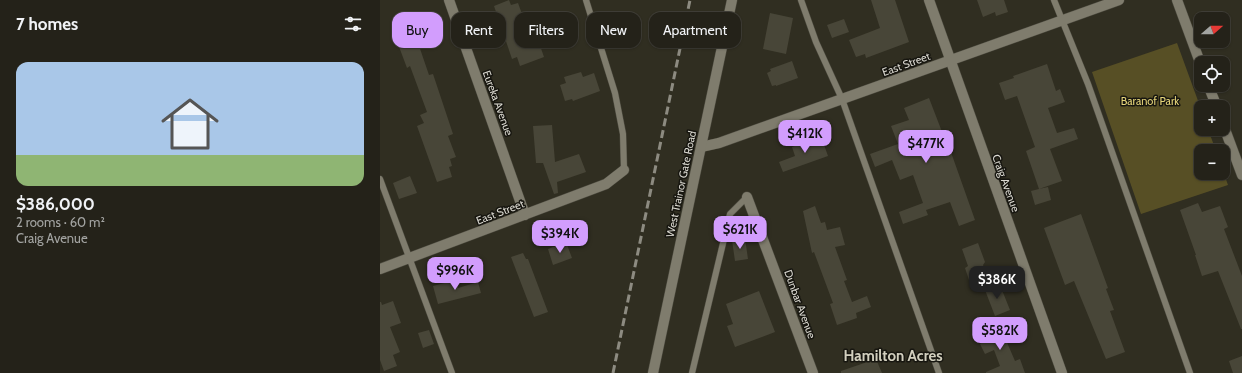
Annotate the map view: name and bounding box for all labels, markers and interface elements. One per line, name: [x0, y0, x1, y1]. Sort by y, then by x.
chip: Buy: [392, 12, 443, 48]
chip: Rent: [451, 12, 506, 48]
chip: Filters: [514, 12, 578, 48]
chip: New: [586, 12, 641, 48]
chip: Apartment: [649, 12, 741, 48]
north arrow: [1194, 12, 1230, 48]
map controls: [1194, 12, 1230, 180]
icon: filters: [342, 13, 364, 35]
text: 7 homes: [16, 14, 78, 34]
street label: East Street: [880, 49, 932, 79]
button: locate: [1194, 56, 1230, 92]
street label: Eureka Avenue: [480, 69, 516, 138]
icon: home: [154, 88, 226, 160]
park label: Baranof Park: [1121, 94, 1179, 108]
button: +: [1194, 100, 1230, 136]
pin: $412K: [777, 120, 833, 154]
text: $412K: [787, 125, 823, 141]
street label: West Trainor Gate Road: [663, 129, 699, 239]
pin: $477K: [898, 130, 954, 164]
text: $477K: [907, 135, 945, 151]
button: −: [1194, 144, 1230, 180]
street label: Craig Avenue: [989, 152, 1023, 214]
text: $386,000: [16, 194, 95, 214]
street label: East Street: [474, 196, 526, 228]
text: 2 rooms · 60 m²: [16, 214, 105, 230]
pin: $621K: [712, 216, 768, 250]
pin: $394K: [532, 220, 588, 254]
text: $621K: [723, 221, 757, 237]
text: $394K: [541, 225, 579, 241]
text: Craig Avenue: [16, 230, 88, 246]
pin: $996K: [427, 257, 483, 291]
text: $996K: [436, 262, 474, 278]
pin: $386K: [969, 266, 1025, 300]
street label: Dunbar Avenue: [781, 268, 819, 341]
text: $386K: [978, 271, 1016, 287]
pin: $582K: [972, 317, 1028, 351]
text: $582K: [981, 322, 1019, 338]
district label: Hamilton Acres: [843, 347, 943, 365]

